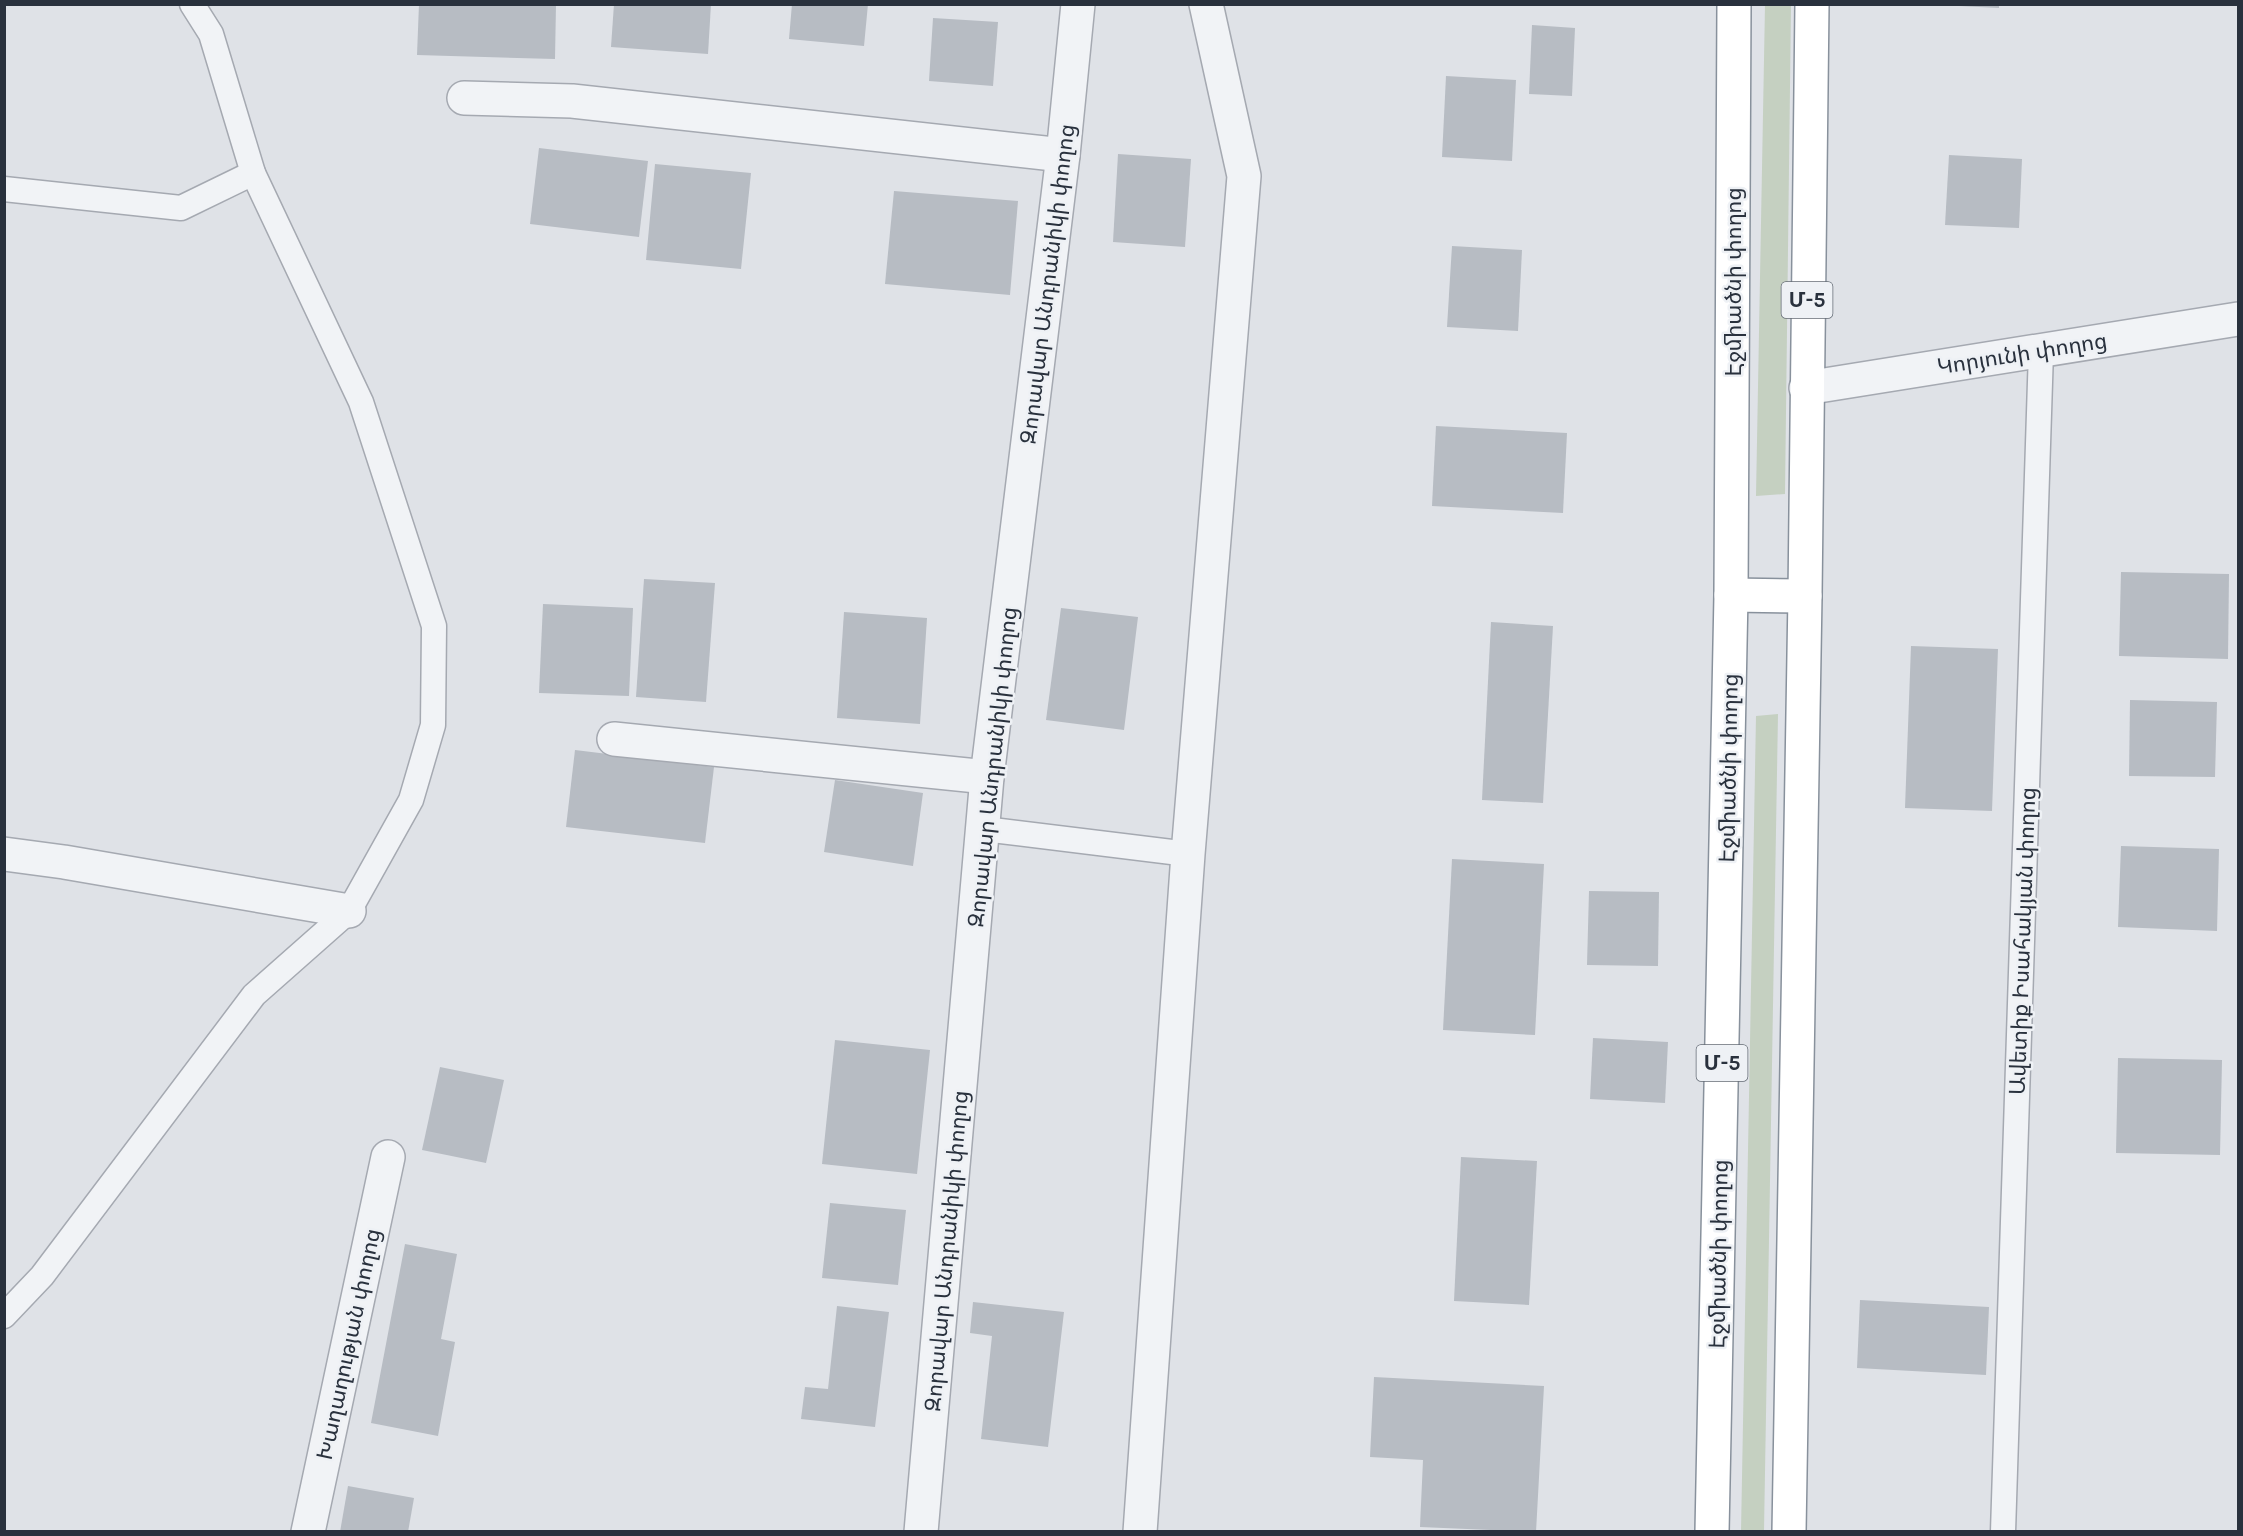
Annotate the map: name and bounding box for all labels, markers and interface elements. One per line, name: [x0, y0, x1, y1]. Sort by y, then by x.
street label: Զորավար Անդրանիկի փողոց: [1015, 123, 1081, 446]
street label: Էջմիածնի փողոց: [1721, 187, 1747, 377]
road number: Մ-5: [1782, 282, 1832, 318]
street label: Կորյունի փողոց: [1935, 328, 2109, 380]
street label: Զորավար Անդրանիկի փողոց: [963, 605, 1023, 929]
street label: Էջմիածնի փողոց: [1714, 673, 1744, 863]
street label: Ավետիք Իսահակյան փողոց: [2005, 787, 2041, 1095]
road number: Մ-5: [1696, 1045, 1748, 1081]
street label: Զորավար Անդրանիկի փողոց: [920, 1089, 974, 1413]
street label: Էջմիածնի փողոց: [1704, 1159, 1734, 1349]
street label: Խաղաղության փողոց: [312, 1226, 386, 1462]

